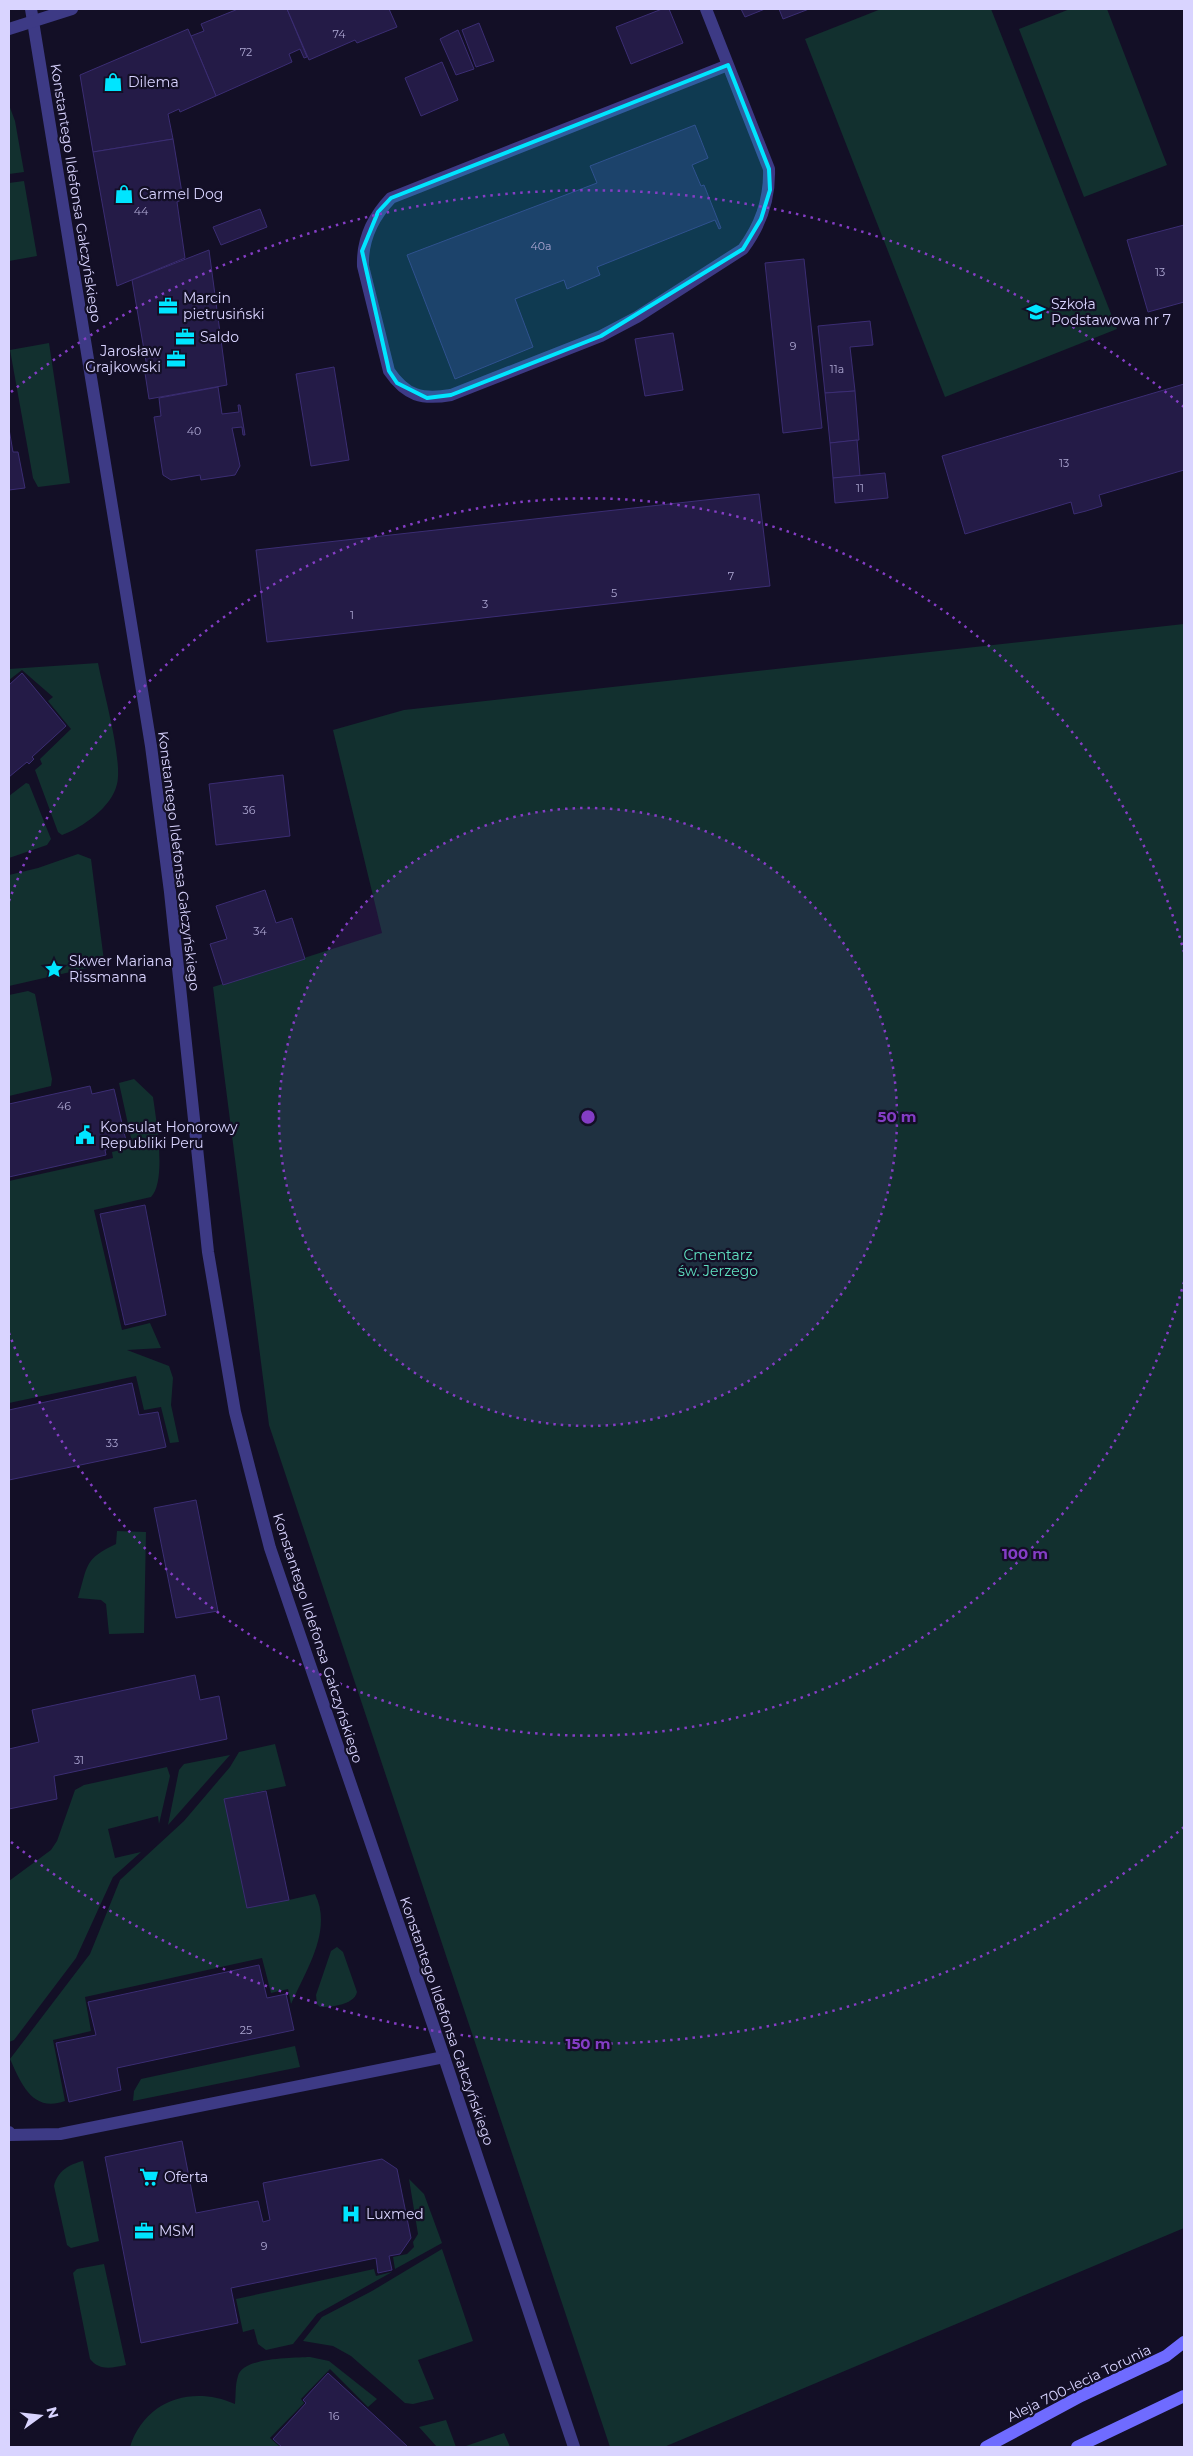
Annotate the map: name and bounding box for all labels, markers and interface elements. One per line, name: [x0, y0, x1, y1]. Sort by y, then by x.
house number: 74: [332, 27, 346, 41]
house number: 72: [240, 45, 252, 59]
street label: Konstantego Ildefonsa Gałczyńskiego: [47, 62, 105, 324]
shop icon: Dilema: [102, 71, 124, 93]
place label: Dilema: [128, 73, 179, 91]
shop icon: Carmel Dog: [113, 183, 135, 205]
place label: Carmel Dog: [139, 185, 223, 203]
house number: 44: [134, 204, 149, 218]
house number: 40a: [530, 239, 552, 253]
house number: 13: [1155, 265, 1165, 279]
place label: Marcin pietrusiński: [183, 289, 264, 323]
office icon: Marcin pietrusiński: [157, 295, 179, 317]
place label: Szkoła Podstawowa nr 7: [1051, 295, 1171, 329]
school or university icon: Szkoła Podstawowa nr 7: [1025, 301, 1047, 323]
office icon: Saldo: [174, 326, 196, 348]
place label: Saldo: [200, 328, 239, 346]
house number: 9: [790, 339, 797, 353]
place label: Jarosław Grajkowski: [85, 342, 162, 376]
office icon: Jarosław Grajkowski: [165, 348, 187, 370]
house number: 11a: [830, 362, 844, 376]
house number: 40: [187, 424, 201, 438]
house number: 13: [1059, 456, 1069, 470]
house number: 11: [856, 481, 864, 495]
house number: 7: [728, 569, 734, 583]
house number: 5: [611, 586, 617, 600]
house number: 3: [482, 597, 488, 611]
house number: 1: [350, 608, 354, 622]
street label: Konstantego Ildefonsa Gałczyńskiego: [154, 730, 204, 992]
house number: 36: [243, 803, 256, 817]
house number: 34: [253, 924, 267, 938]
place label: Skwer Mariana Rissmanna: [69, 952, 172, 986]
place icon: Skwer Mariana Rissmanna: [43, 958, 65, 980]
house number: 46: [57, 1099, 71, 1113]
text: 50 m: [877, 1107, 917, 1126]
centre of rings: [579, 1108, 597, 1126]
place label: Konsulat Honorowy Republiki Peru: [100, 1118, 238, 1152]
public building icon: Konsulat Honorowy Republiki Peru: [74, 1124, 96, 1146]
park label: Cmentarz św. Jerzego: [678, 1246, 758, 1280]
house number: 33: [106, 1436, 118, 1450]
street label: Konstantego Ildefonsa Gałczyńskiego: [269, 1511, 367, 1765]
text: 100 m: [1002, 1544, 1048, 1563]
house number: 31: [74, 1753, 84, 1767]
street label: Konstantego Ildefonsa Gałczyńskiego: [396, 1894, 498, 2148]
house number: 25: [240, 2023, 252, 2037]
text: 150 m: [566, 2034, 610, 2053]
supermarket icon: Oferta: [138, 2166, 160, 2188]
place label: Oferta: [164, 2168, 208, 2186]
hospital icon: Luxmed: [340, 2203, 362, 2225]
place label: Luxmed: [366, 2205, 424, 2223]
office icon: MSM: [133, 2220, 155, 2242]
place label: MSM: [159, 2222, 194, 2240]
house number: 9: [261, 2239, 268, 2253]
street label: Aleja 700-lecia Torunia: [1004, 2340, 1154, 2426]
north arrow: [15, 2391, 65, 2441]
text: N: [42, 2405, 63, 2420]
house number: 16: [329, 2409, 340, 2423]

